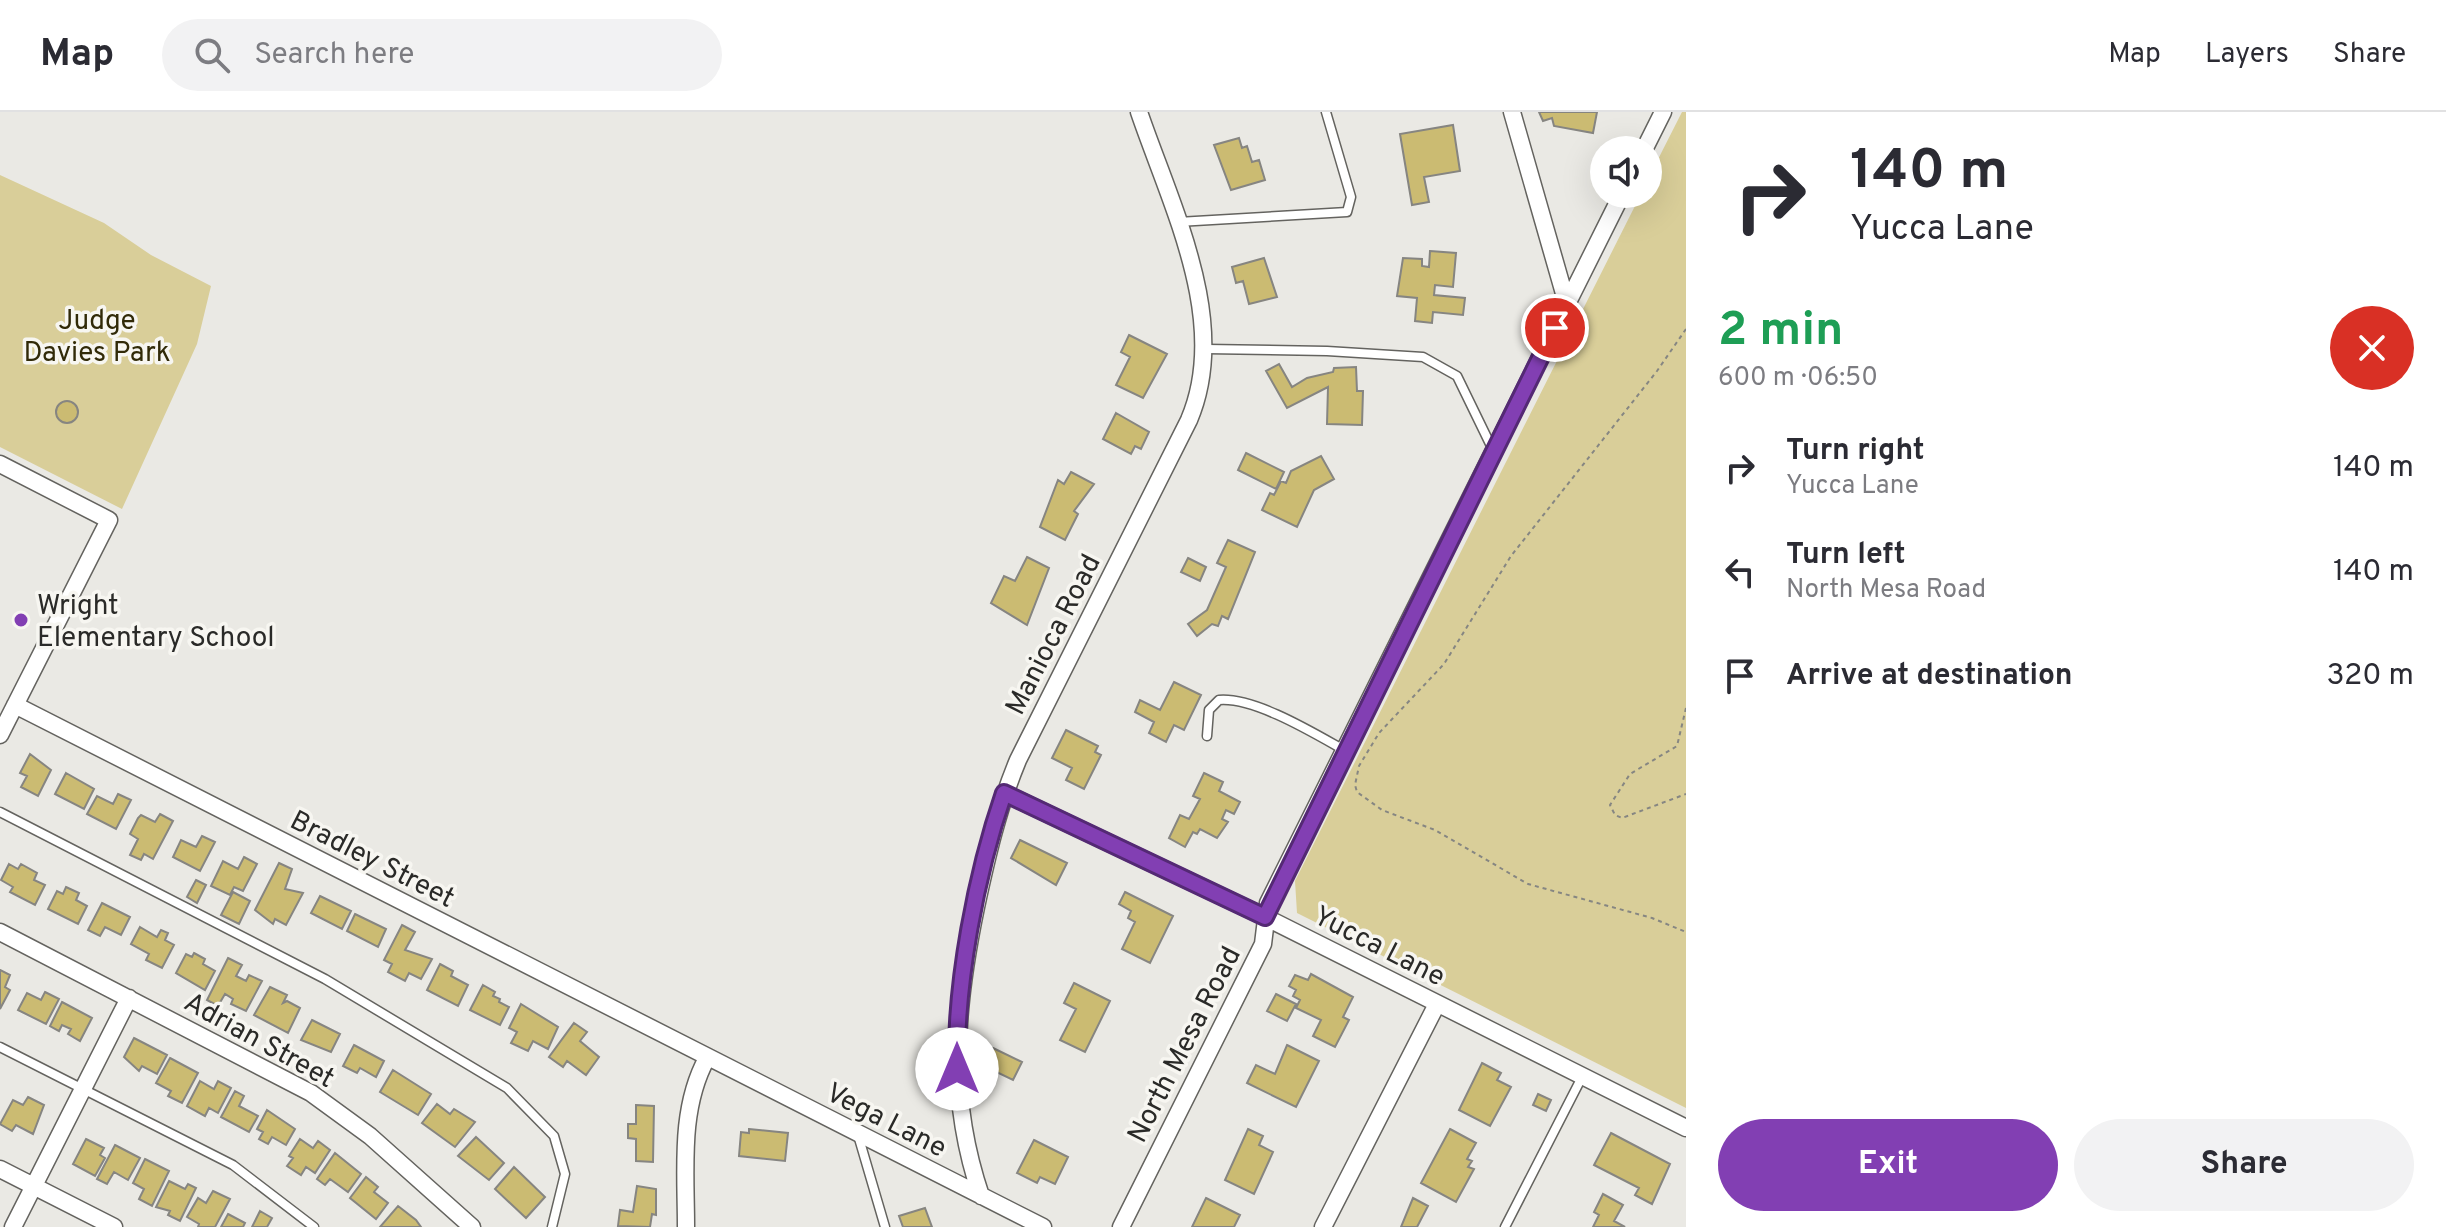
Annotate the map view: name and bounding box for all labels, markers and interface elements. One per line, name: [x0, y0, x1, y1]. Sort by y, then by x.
search box: [162, 19, 722, 91]
text: Map: [40, 31, 114, 80]
icon: search: [190, 33, 234, 77]
text: Search here: [254, 37, 414, 74]
text: Map: [2108, 37, 2161, 73]
text: Layers: [2205, 37, 2289, 73]
text: Share: [2333, 37, 2406, 73]
map controls: [1590, 136, 1662, 208]
button: sound: [1590, 136, 1662, 208]
text: 140 m: [1850, 138, 2008, 208]
icon: right: [1718, 144, 1822, 248]
text: Yucca Lane: [1850, 207, 2034, 253]
pin: [1521, 294, 1589, 362]
text: 2 min: [1718, 302, 1843, 362]
park label: Judge Davies Park: [24, 304, 171, 372]
icon: arrive: [1533, 306, 1577, 350]
button: close: [2330, 306, 2414, 390]
text: 600 m · 06:50: [1718, 362, 1878, 395]
text: Turn right: [1786, 433, 1924, 470]
icon: right: [1718, 446, 1762, 490]
text: 140 m: [2333, 450, 2414, 487]
text: Yucca Lane: [1786, 470, 1919, 503]
text: Turn left: [1786, 537, 1906, 574]
street label: Manioca Road: [999, 549, 1111, 722]
icon: left: [1718, 550, 1762, 594]
text: 140 m: [2333, 554, 2414, 591]
text: North Mesa Road: [1786, 574, 1986, 607]
place label: Wright Elementary School: [37, 589, 275, 657]
marker: Wright Elementary School: [12, 611, 30, 629]
icon: arrive: [1718, 654, 1762, 698]
text: Arrive at destination: [1786, 658, 2072, 695]
text: 320 m: [2326, 658, 2414, 695]
street label: Bradley Street: [283, 804, 460, 918]
street label: Yucca Lane: [1307, 899, 1451, 996]
street label: North Mesa Road: [1121, 941, 1251, 1149]
street label: Adrian Street: [177, 985, 340, 1098]
position arrow: [915, 1027, 999, 1111]
street label: Vega Lane: [819, 1076, 952, 1167]
button: Exit: [1718, 1119, 2058, 1211]
button: Share: [2074, 1119, 2414, 1211]

